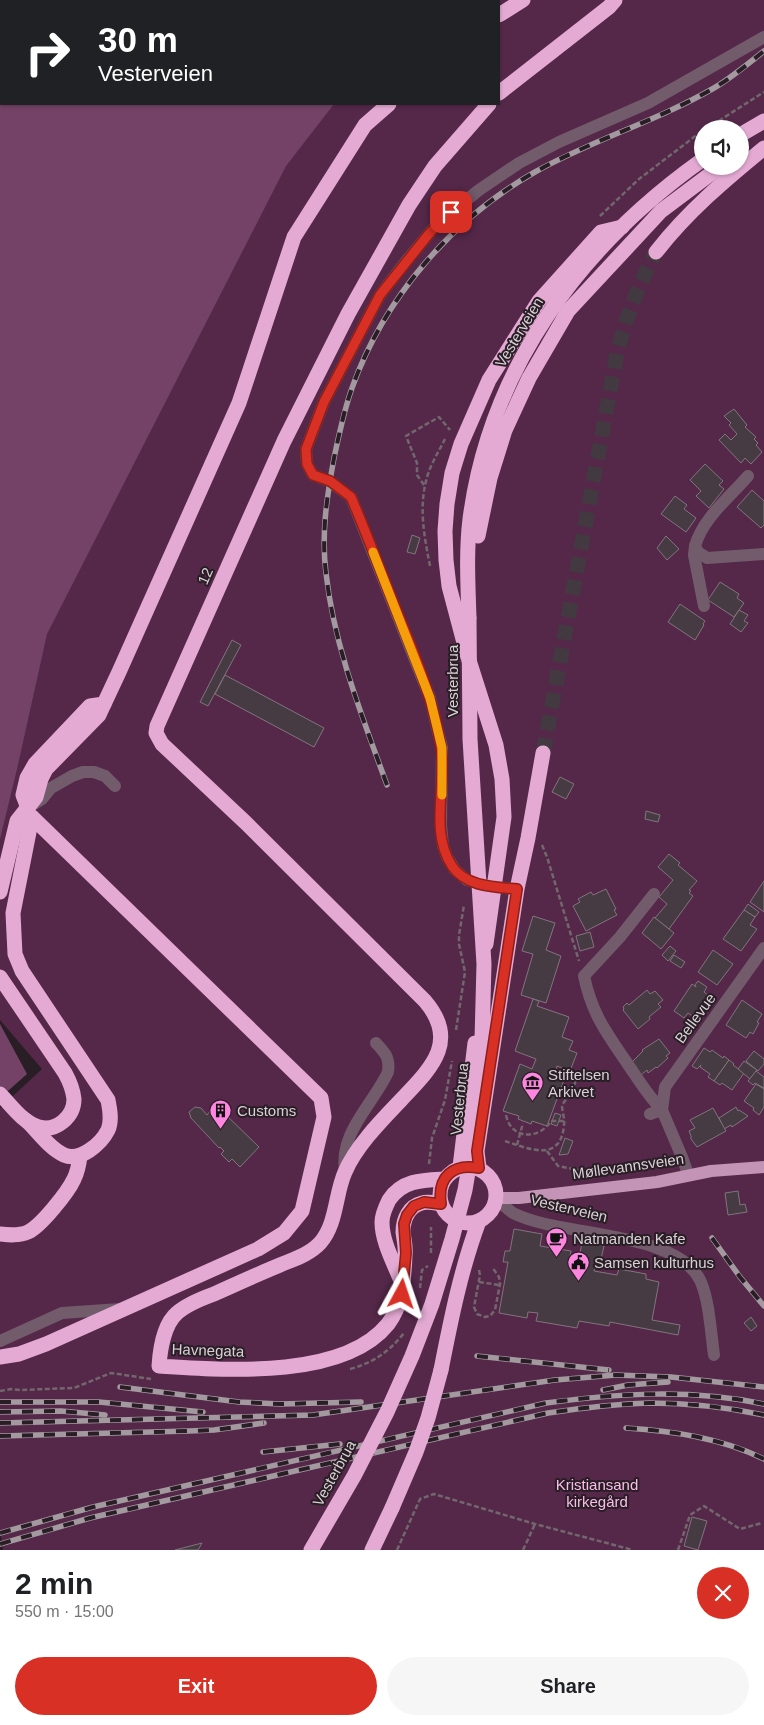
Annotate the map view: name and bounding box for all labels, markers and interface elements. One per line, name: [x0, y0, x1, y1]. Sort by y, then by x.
icon: right: [15, 20, 80, 85]
text: 30 m: [98, 20, 178, 59]
text: Vesterveien: [98, 61, 213, 86]
map controls: [694, 120, 749, 175]
button: sound: [694, 120, 749, 175]
pin: [430, 191, 472, 233]
icon: arrive: [437, 198, 465, 226]
street label: Vesterveien: [492, 294, 546, 370]
street label: 12: [194, 565, 216, 587]
street label: Vesterbrua: [444, 644, 461, 717]
street label: Bellevue: [671, 990, 719, 1046]
street label: Vesterbrua: [447, 1061, 471, 1136]
place label: Stiftelsen Arkivet: [548, 1066, 610, 1100]
museum icon: Stiftelsen Arkivet: [520, 1071, 544, 1102]
building icon: Customs: [209, 1098, 233, 1129]
place label: Customs: [237, 1102, 296, 1119]
street label: Møllevannsveien: [571, 1150, 685, 1182]
street label: Vesterveien: [529, 1191, 609, 1225]
cafe icon: Natmanden Kafe: [545, 1226, 569, 1257]
place label: Natmanden Kafe: [573, 1230, 686, 1247]
public building icon: Samsen kulturhus: [566, 1250, 590, 1281]
place label: Samsen kulturhus: [594, 1254, 714, 1271]
position arrow: [375, 1267, 427, 1319]
street label: Havnegata: [171, 1340, 245, 1360]
street label: Vesterbrua: [309, 1437, 359, 1509]
park label: Kristiansand kirkegård: [556, 1476, 638, 1510]
text: 2 min: [15, 1567, 93, 1600]
button: close: [697, 1567, 749, 1619]
text: 550 m · 15:00: [15, 1603, 114, 1620]
button: Exit: [15, 1657, 377, 1715]
button: Share: [387, 1657, 749, 1715]

